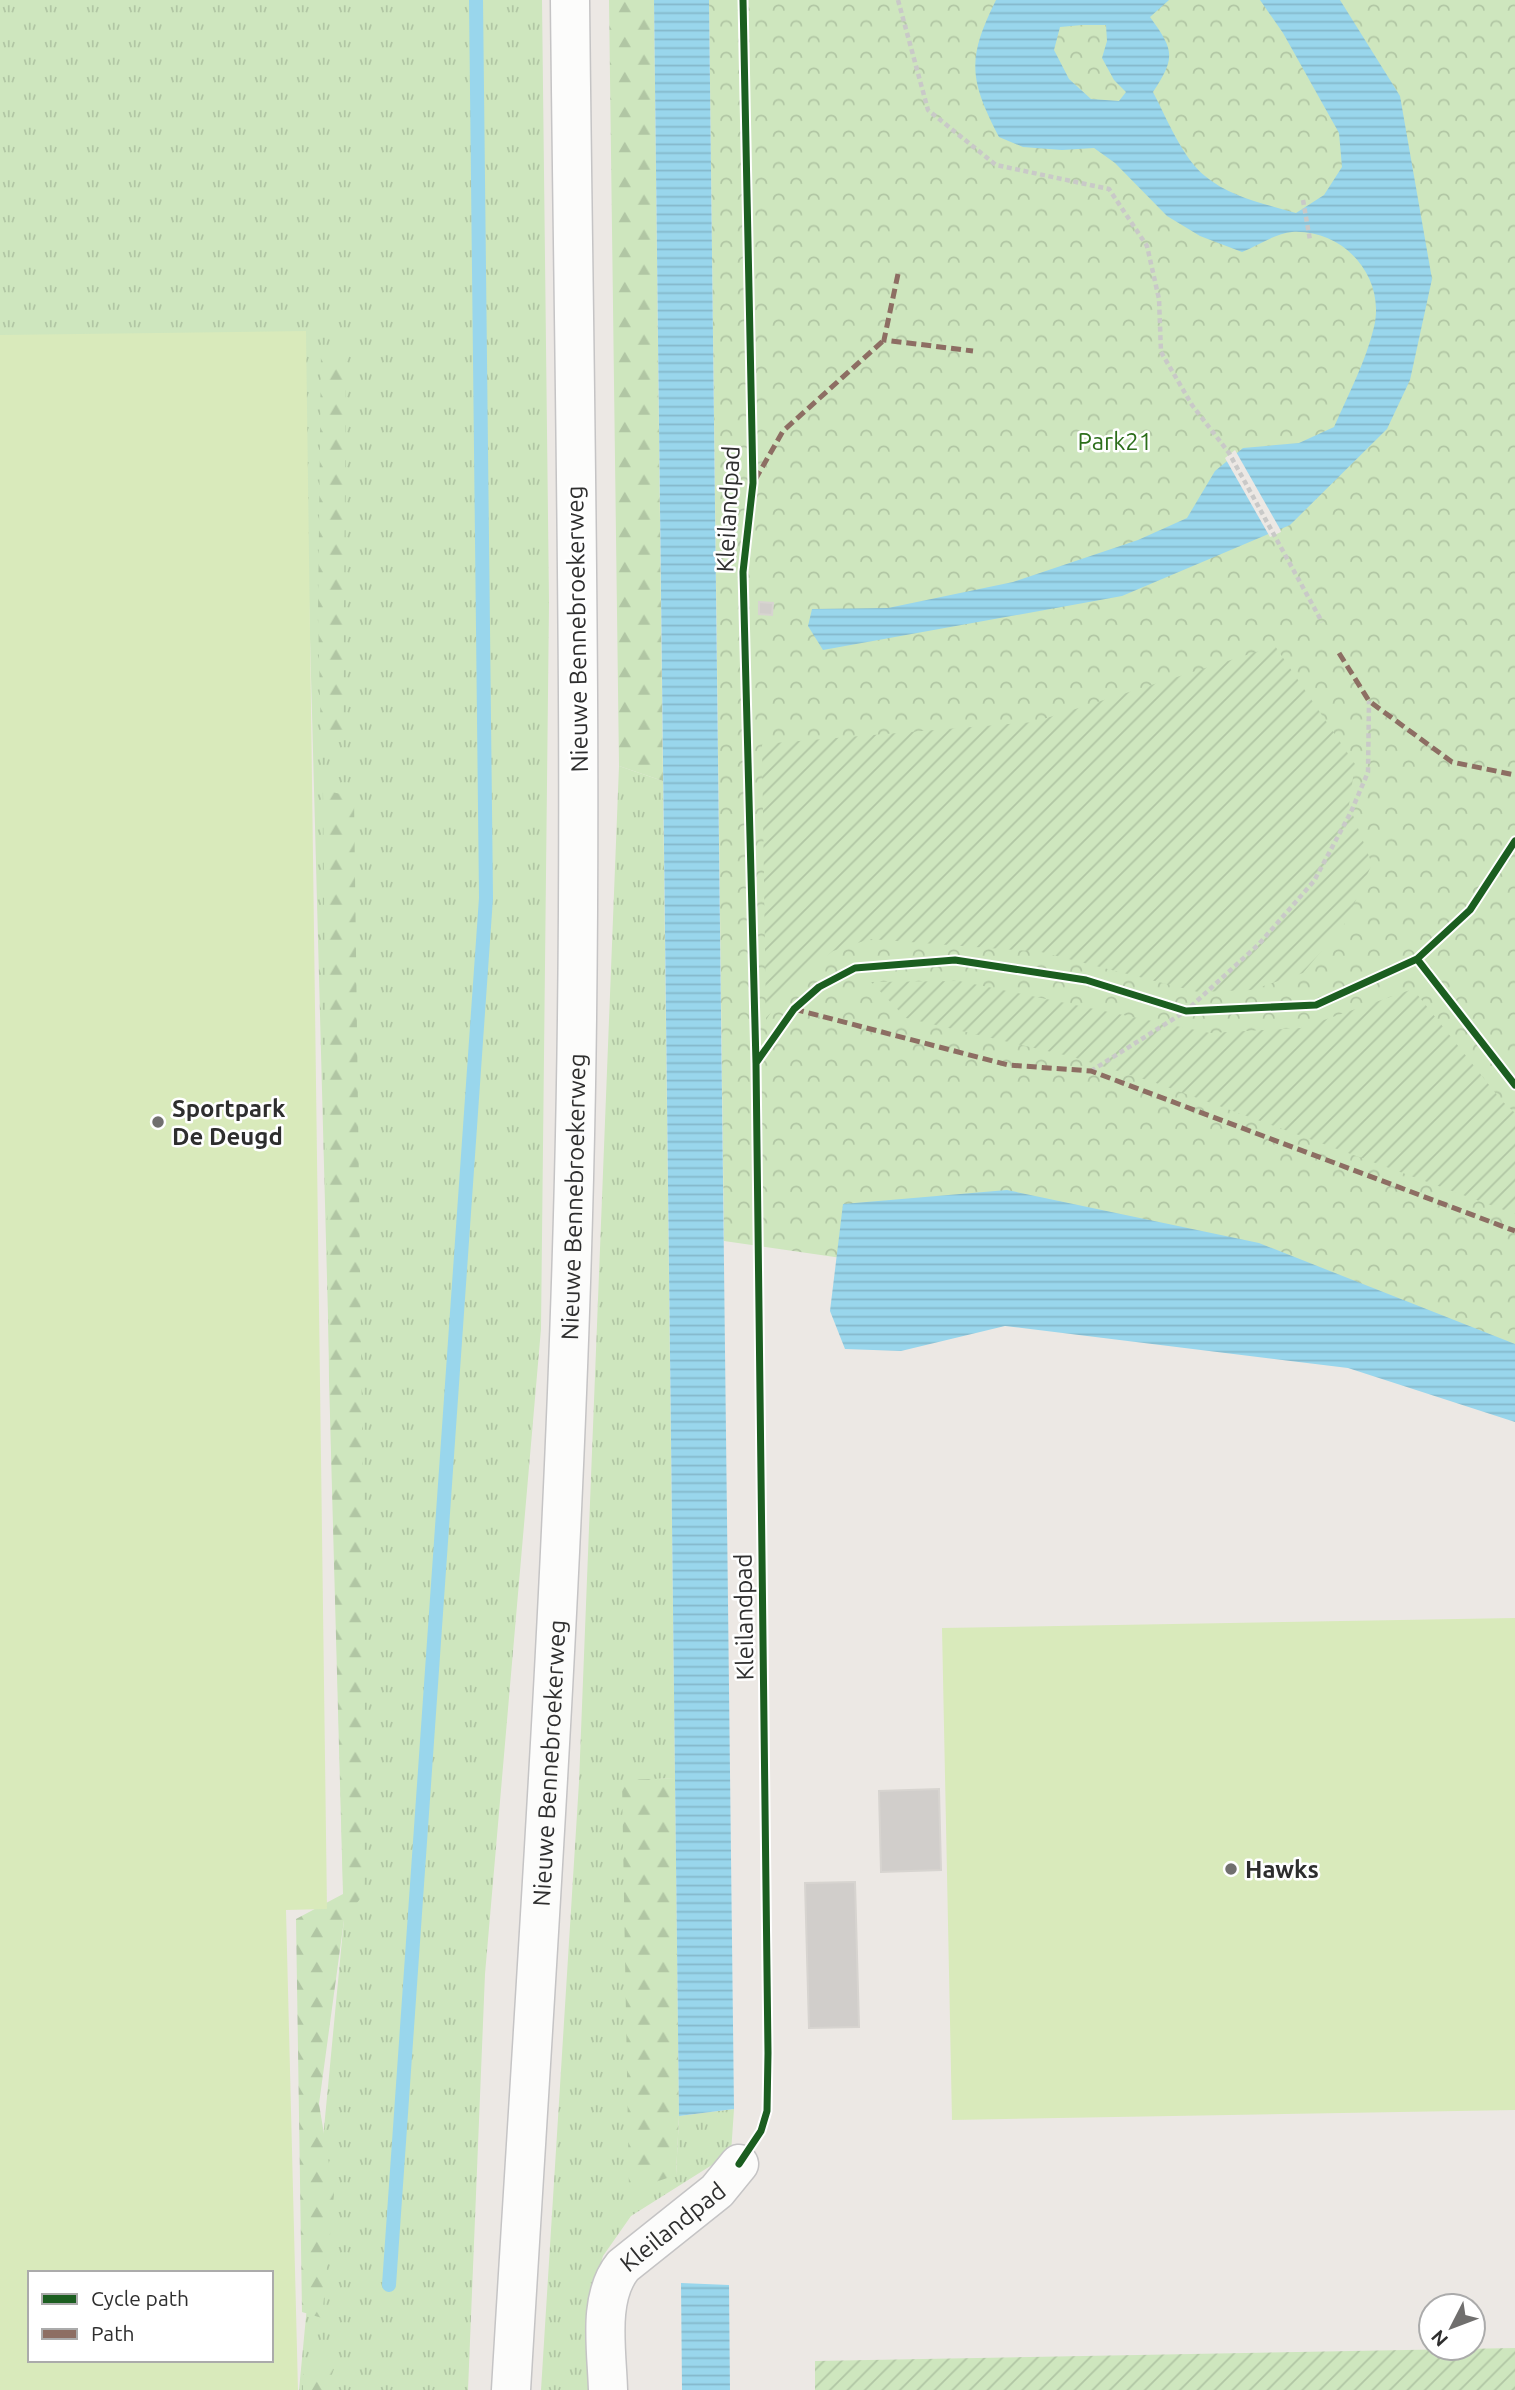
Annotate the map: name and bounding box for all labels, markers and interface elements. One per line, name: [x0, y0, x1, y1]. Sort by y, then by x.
park label: Park21: [1078, 428, 1152, 455]
street label: Kleilandpad: [711, 445, 745, 573]
street label: Nieuwe Bennebroekerweg: [561, 485, 593, 773]
street label: Nieuwe Bennebroekerweg: [556, 1053, 590, 1341]
place label: Sportpark De Deugd: [172, 1095, 286, 1150]
marker: Sportpark De Deugd: [150, 1114, 166, 1130]
street label: Kleilandpad: [729, 1553, 759, 1681]
street label: Nieuwe Bennebroekerweg: [527, 1619, 570, 1907]
place label: Hawks: [1245, 1856, 1319, 1883]
marker: Hawks: [1223, 1861, 1239, 1877]
street label: Kleilandpad: [614, 2176, 730, 2277]
legend: [28, 2271, 273, 2362]
text: Cycle path: [91, 2286, 189, 2310]
north arrow: [1417, 2292, 1487, 2362]
text: Path: [91, 2321, 134, 2345]
text: N: [1426, 2326, 1452, 2351]

